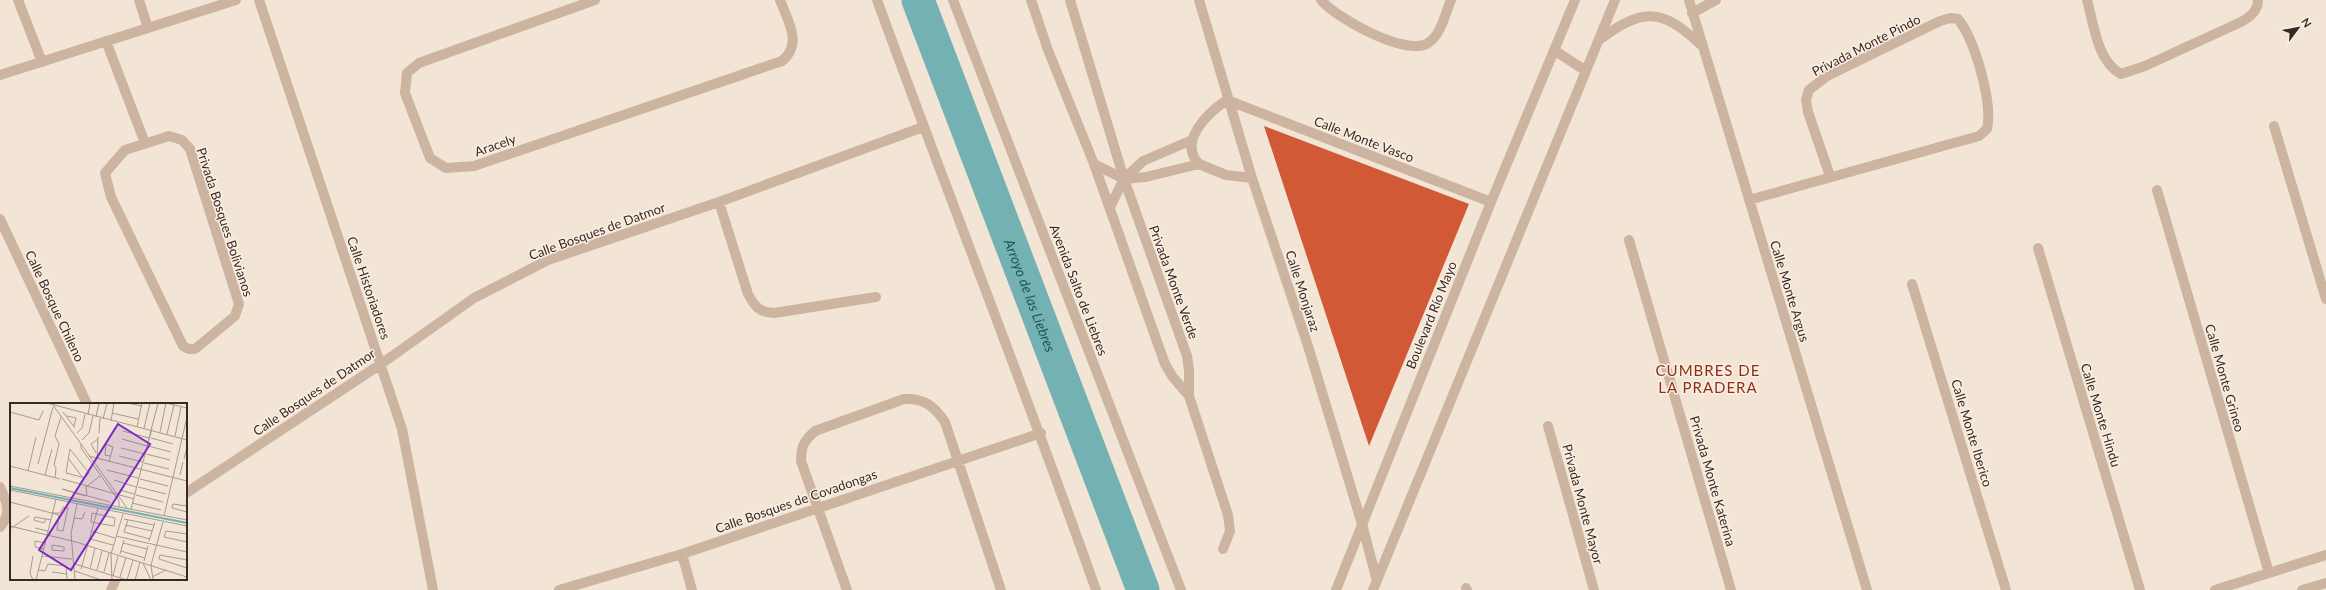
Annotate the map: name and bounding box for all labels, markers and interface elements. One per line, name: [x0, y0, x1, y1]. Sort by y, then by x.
north arrow: [2278, 8, 2318, 48]
street label: Privada Monte Pindo: [1809, 11, 1923, 79]
text: N: [2299, 15, 2315, 29]
street label: Calle Monte Vasco: [1312, 113, 1416, 165]
street label: Aracely: [472, 130, 518, 159]
street label: Privada Bosques Bolivianos: [193, 145, 257, 299]
street label: Calle Bosques de Datmor: [527, 199, 668, 263]
street label: Avenida Salto de Liebres: [1047, 222, 1112, 358]
street label: Privada Monte Verde: [1146, 223, 1202, 341]
street label: Calle Historiadores: [344, 234, 394, 342]
water label: Arroyo de las Liebres: [1001, 235, 1060, 355]
street label: Calle Monte Argus: [1767, 238, 1813, 344]
street label: Calle Bosque Chileno: [22, 248, 88, 364]
street label: Calle Monjaraz: [1282, 248, 1324, 334]
street label: Boulevard Río Mayo: [1402, 259, 1460, 371]
street label: Calle Monte Grineo: [2202, 322, 2248, 434]
street label: Calle Bosques de Datmor: [250, 345, 378, 439]
district label: CUMBRES DE LA PRADERA: [1656, 361, 1760, 396]
street label: Calle Monte Hindu: [2078, 361, 2124, 469]
street label: Calle Monte Iberico: [1948, 377, 1996, 489]
inset map: [10, 403, 187, 580]
street label: Privada Monte Katerina: [1687, 414, 1739, 548]
street label: Privada Monte Mayor: [1559, 442, 1607, 566]
street label: Calle Bosques de Covadongas: [713, 466, 879, 536]

